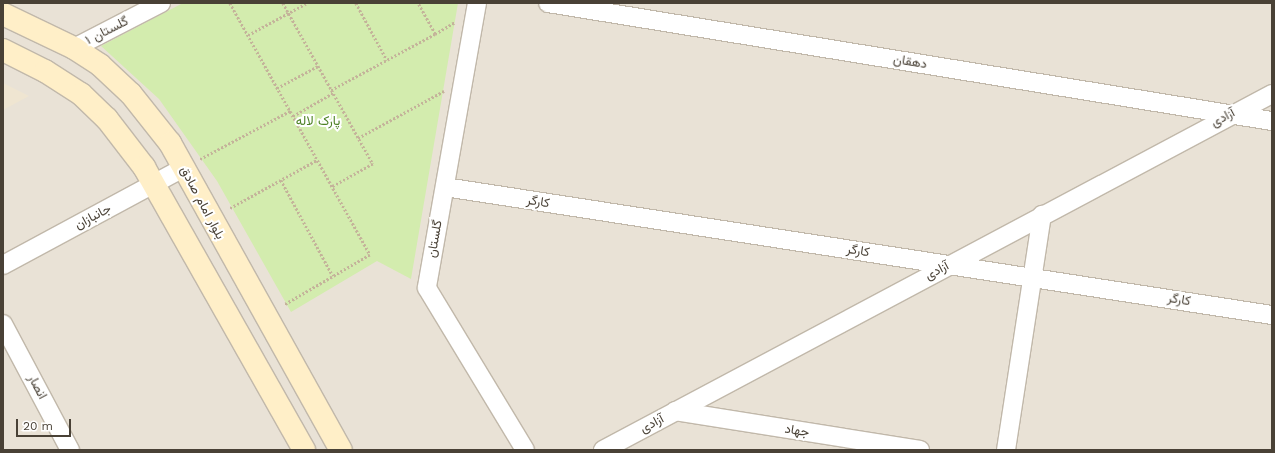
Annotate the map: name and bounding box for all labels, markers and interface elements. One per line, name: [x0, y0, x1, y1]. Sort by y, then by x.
street label: گلستان ۱: [83, 14, 131, 48]
street label: دهقان: [892, 52, 928, 72]
street label: آزادی: [1208, 105, 1238, 131]
park label: پارک لاله: [296, 113, 340, 129]
street label: بلوار امام صادق: [176, 164, 228, 242]
street label: کارگر: [525, 192, 551, 212]
street label: جانبازان: [72, 201, 114, 233]
street label: گلستان: [424, 219, 446, 259]
street label: کارگر: [845, 241, 871, 261]
street label: آزادی: [922, 258, 952, 284]
street label: کارگر: [1166, 290, 1192, 310]
street label: انصار: [24, 372, 50, 402]
scale bar: [18, 411, 73, 437]
street label: آزادی: [637, 411, 667, 437]
text: 20 m: [23, 419, 53, 433]
street label: جهاد: [784, 421, 810, 441]

